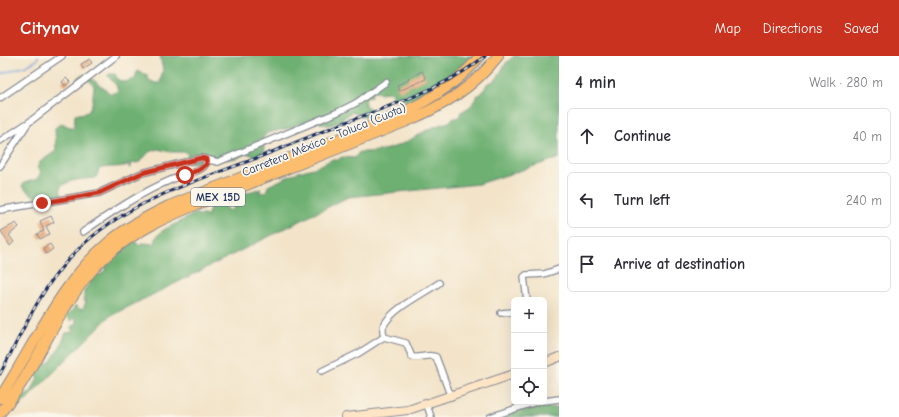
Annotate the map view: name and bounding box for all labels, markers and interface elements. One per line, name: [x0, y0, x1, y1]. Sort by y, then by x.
text: Citynav: [20, 17, 79, 39]
text: Map: [714, 20, 741, 37]
text: Directions: [763, 20, 822, 37]
text: Saved: [844, 20, 879, 37]
text: 4 min: [575, 73, 616, 92]
text: Walk · 280 m: [809, 75, 883, 90]
street label: Carretera México - Toluca (Cuota): [240, 101, 408, 179]
icon: ahead: [576, 125, 598, 147]
text: Continue: [614, 127, 671, 145]
text: 40 m: [853, 129, 882, 144]
route start: [176, 166, 194, 184]
road number: MEX 15D: [191, 188, 245, 206]
icon: left: [576, 189, 598, 211]
text: Turn left: [614, 191, 670, 209]
text: 240 m: [846, 193, 882, 208]
route end: [33, 194, 51, 212]
icon: arrive: [576, 253, 598, 275]
text: Arrive at destination: [614, 255, 745, 273]
map controls: [511, 297, 547, 405]
button: +: [511, 297, 547, 333]
button: −: [511, 333, 547, 369]
button: locate: [511, 369, 547, 405]

